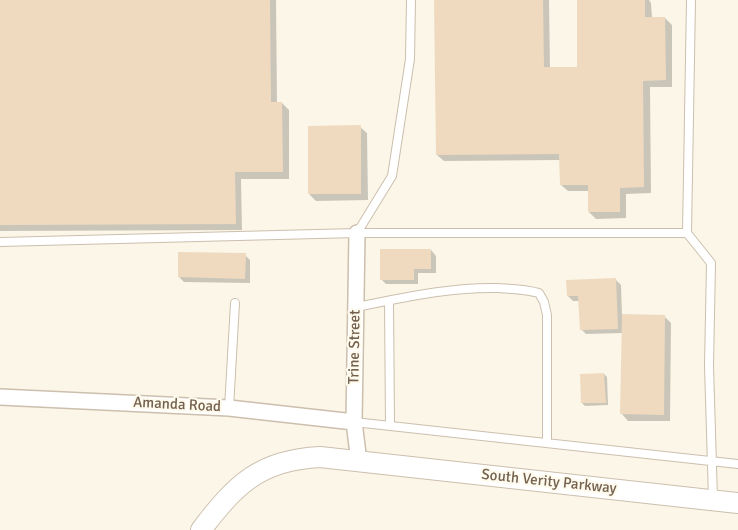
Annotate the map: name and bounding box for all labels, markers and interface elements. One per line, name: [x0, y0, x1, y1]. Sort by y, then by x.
street label: Trine Street: [345, 310, 365, 384]
street label: Amanda Road: [133, 394, 221, 416]
street label: South Verity Parkway: [481, 466, 617, 498]

